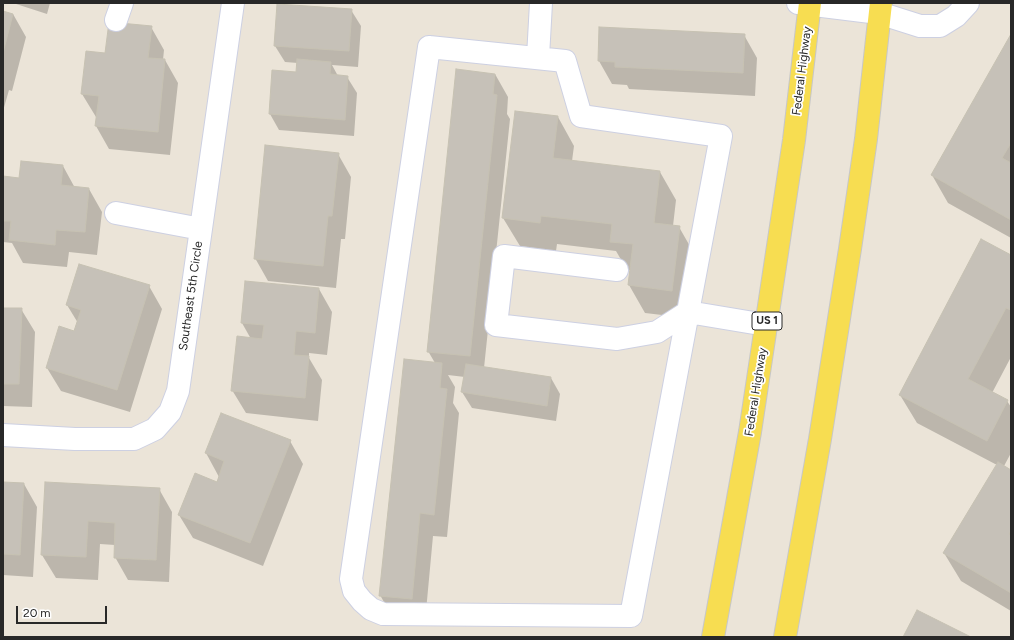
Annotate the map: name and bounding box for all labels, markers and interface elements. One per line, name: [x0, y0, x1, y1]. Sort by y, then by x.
street label: Federal Highway: [789, 26, 815, 116]
street label: Southeast 5th Circle: [176, 240, 206, 352]
road number: US 1: [752, 312, 782, 330]
street label: Federal Highway: [742, 347, 770, 437]
scale bar: [18, 598, 109, 624]
text: 20 m: [23, 606, 51, 620]

